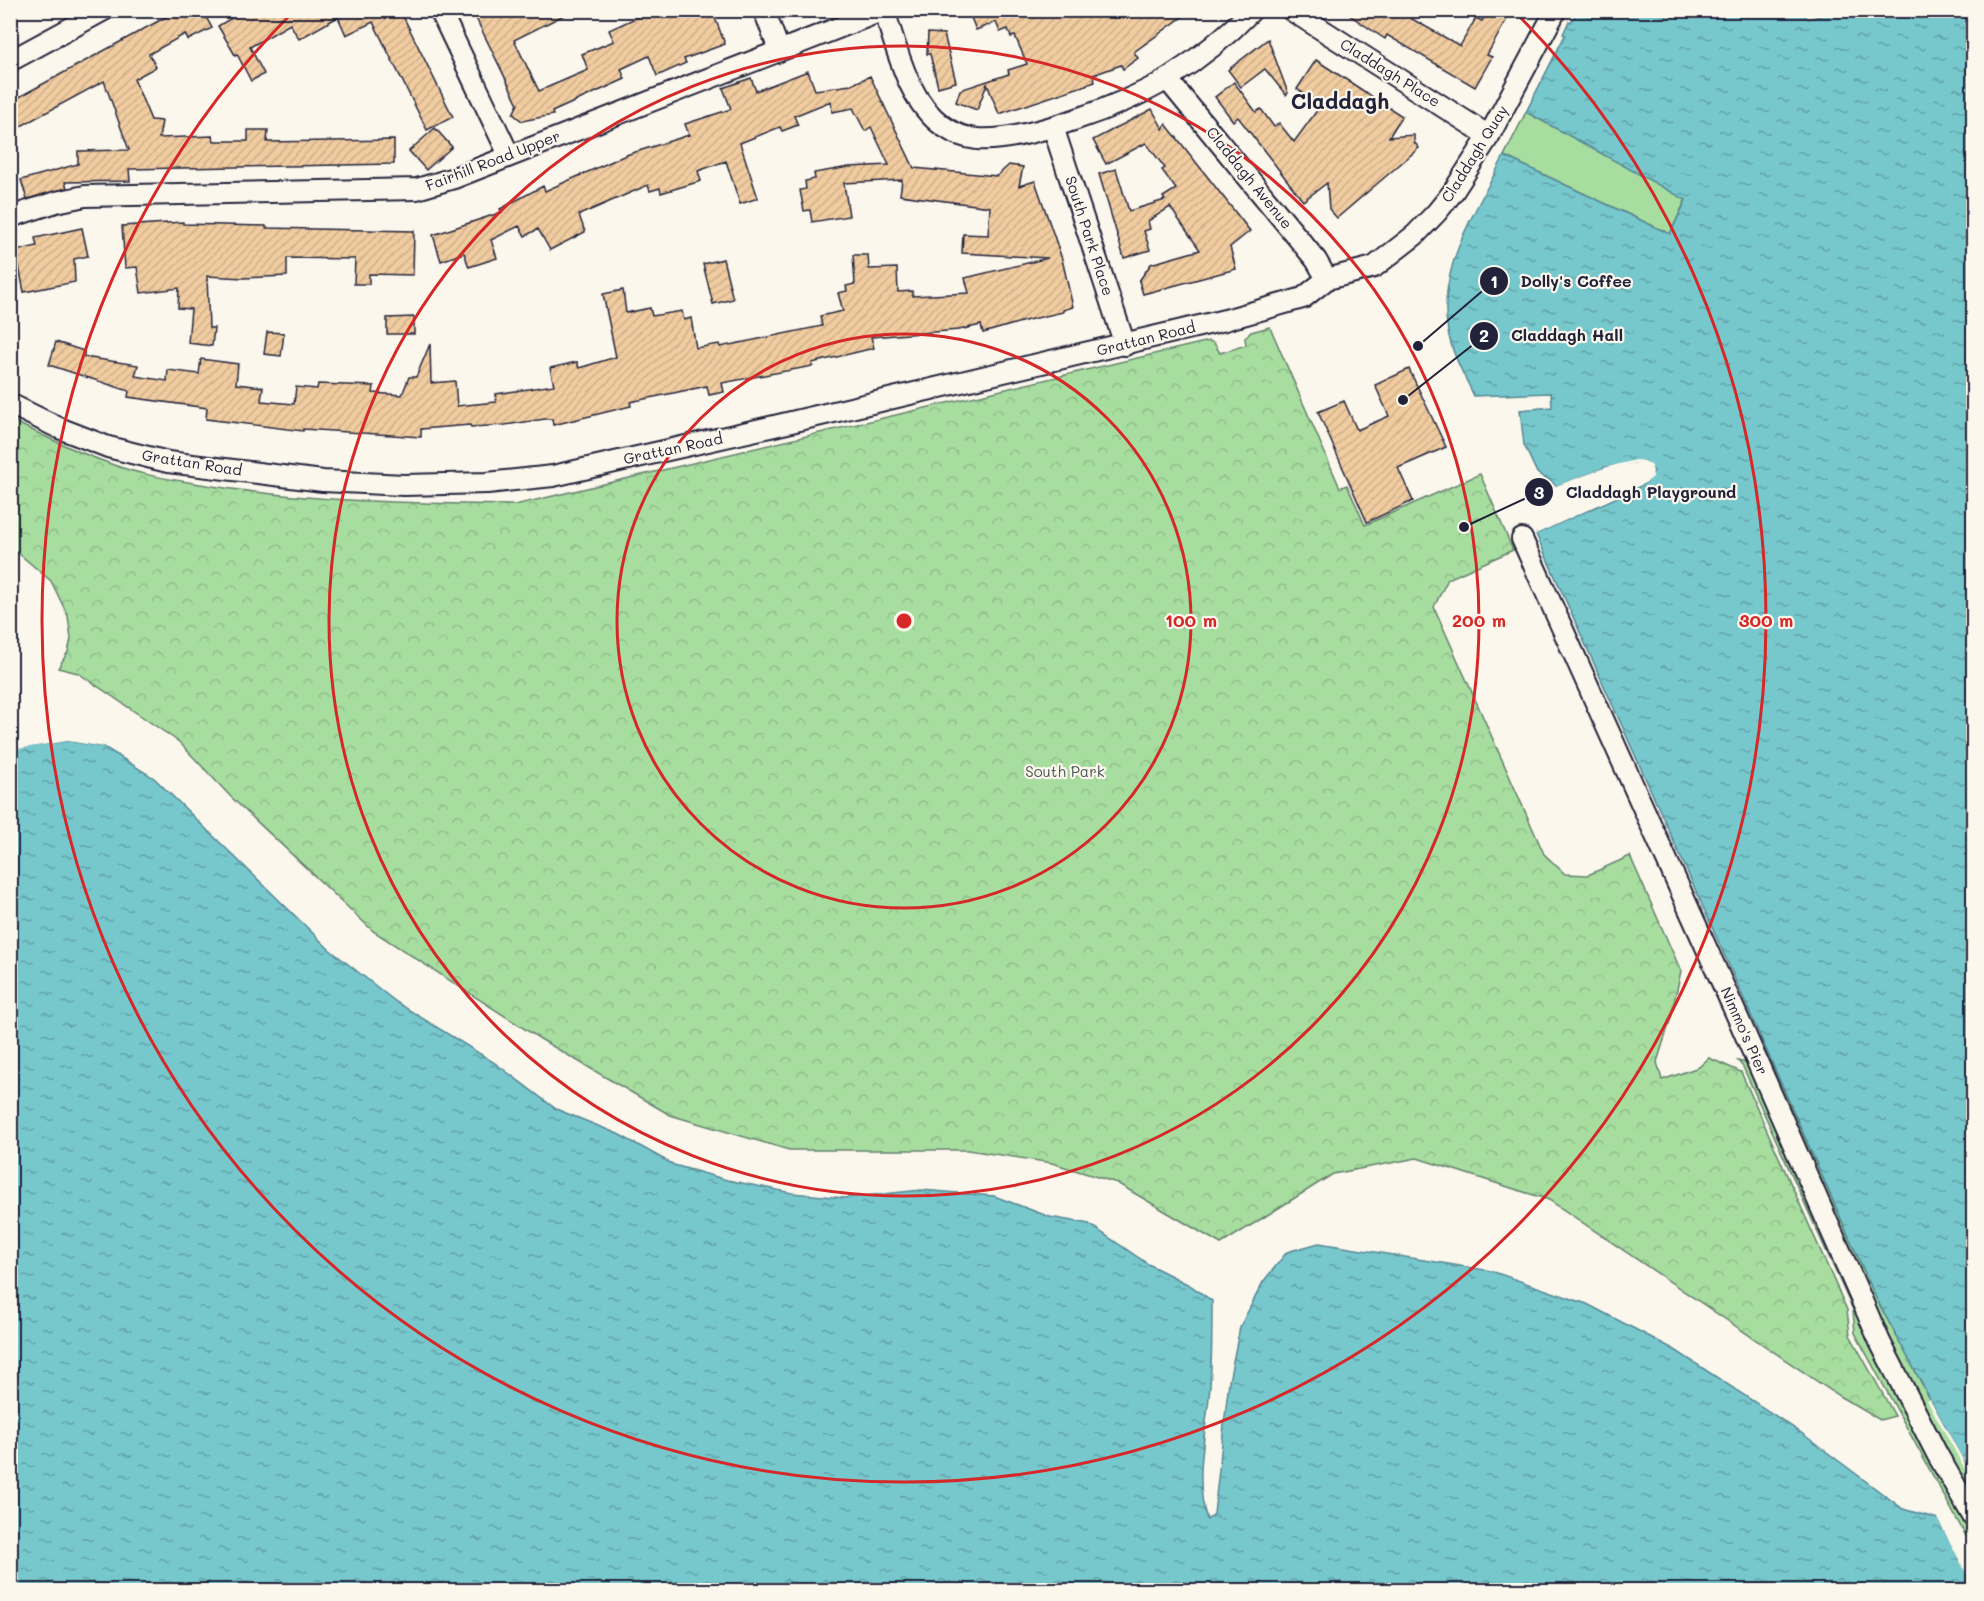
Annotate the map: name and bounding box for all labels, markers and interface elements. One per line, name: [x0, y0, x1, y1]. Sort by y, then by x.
street label: Claddagh Place: [1337, 35, 1443, 111]
district label: Claddagh: [1291, 89, 1389, 115]
street label: Claddagh Quay: [1436, 101, 1512, 206]
street label: Claddagh Avenue: [1202, 122, 1297, 233]
street label: Fairhill Road Upper: [422, 125, 563, 195]
street label: South Park Place: [1061, 173, 1119, 298]
callout: Dolly's Coffee: [1479, 264, 1644, 298]
text: 1: [1490, 269, 1498, 293]
text: Dolly's Coffee: [1521, 270, 1631, 291]
street label: Grattan Road: [1094, 316, 1197, 360]
callout: Claddagh Hall: [1469, 319, 1635, 353]
text: 2: [1479, 323, 1489, 347]
text: Claddagh Hall: [1511, 324, 1623, 345]
street label: Grattan Road: [621, 428, 724, 468]
street label: Grattan Road: [141, 444, 244, 480]
callout: Claddagh Playground: [1524, 475, 1748, 509]
text: 3: [1534, 480, 1545, 504]
text: Claddagh Playground: [1566, 481, 1736, 502]
text: 100 m: [1165, 608, 1217, 632]
text: 200 m: [1452, 608, 1506, 632]
text: 300 m: [1739, 608, 1793, 632]
centre of rings: [894, 611, 914, 631]
park label: South Park: [1025, 761, 1105, 781]
street label: Nimmo's Pier: [1717, 983, 1773, 1078]

